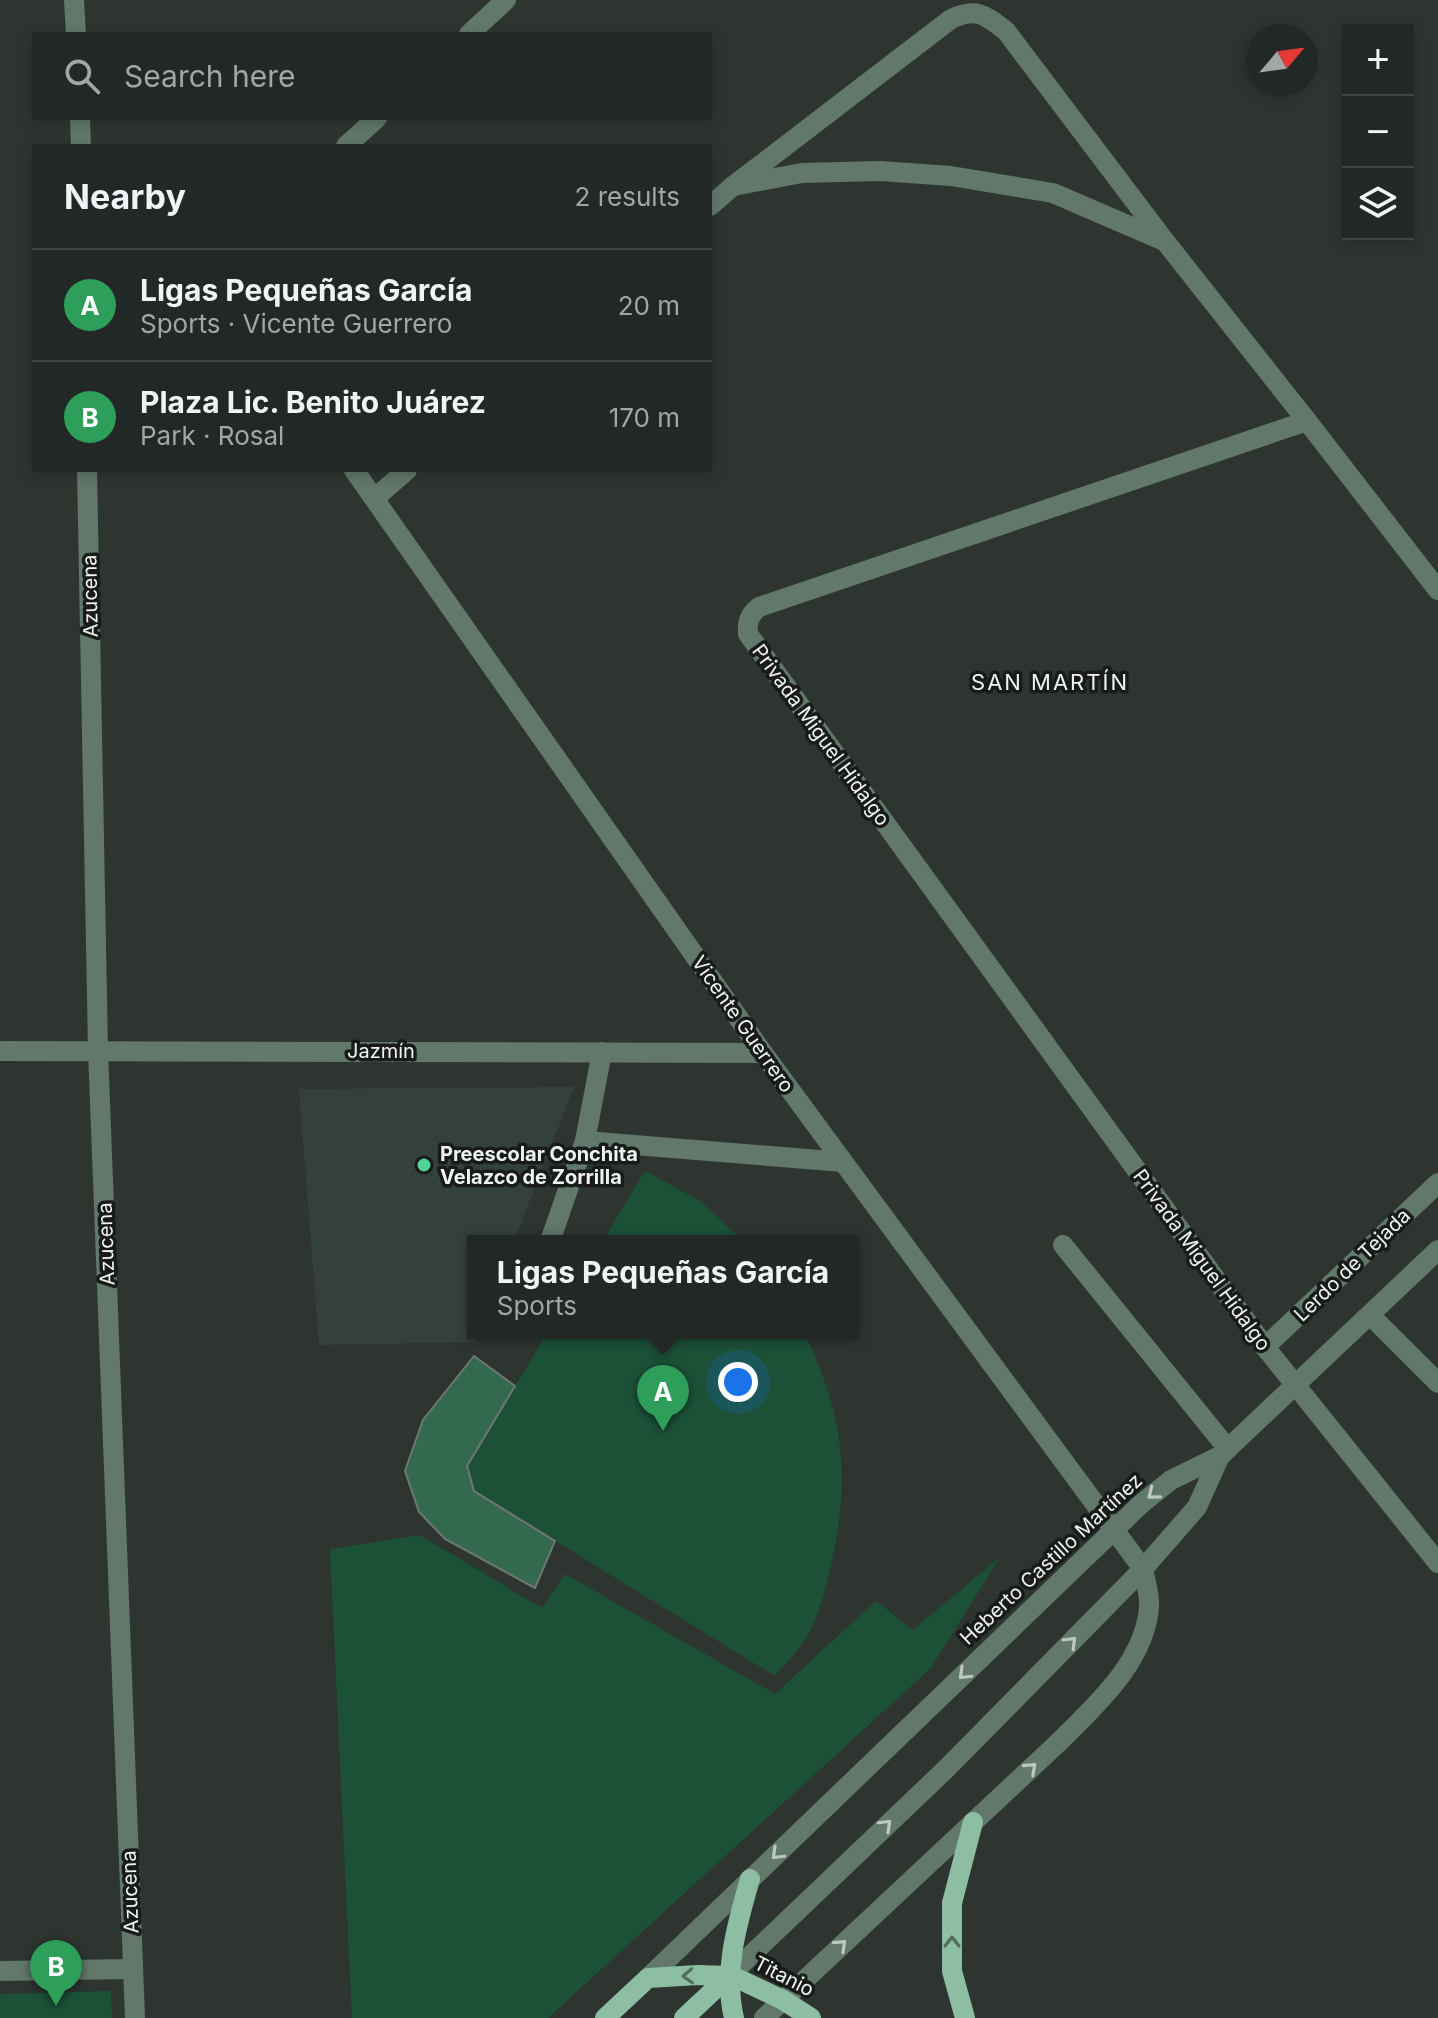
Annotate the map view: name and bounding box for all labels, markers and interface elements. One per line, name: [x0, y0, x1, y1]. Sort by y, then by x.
north arrow: [1246, 24, 1318, 96]
map controls: [1342, 24, 1414, 240]
button: +: [1342, 24, 1414, 96]
search box: [32, 32, 712, 120]
icon: search: [60, 54, 104, 98]
text: Search here: [124, 58, 296, 94]
button: −: [1342, 96, 1414, 168]
button: layers: [1342, 168, 1414, 240]
text: Nearby: [64, 176, 186, 217]
text: 2 results: [575, 181, 680, 212]
text: Ligas Pequeñas García: [140, 272, 473, 308]
text: A: [80, 290, 100, 321]
text: 20 m: [618, 290, 680, 321]
text: Sports · Vicente Guerrero: [140, 308, 452, 339]
text: Plaza Lic. Benito Juárez: [140, 384, 486, 420]
text: B: [81, 402, 99, 433]
text: 170 m: [609, 402, 680, 433]
text: Park · Rosal: [140, 420, 284, 451]
street label: Azucena: [77, 554, 103, 638]
street label: Privada Miguel Hidalgo: [747, 640, 895, 830]
district label: SAN MARTÍN: [971, 669, 1129, 695]
street label: Vicente Guerrero: [687, 951, 799, 1097]
street label: Jazmín: [347, 1039, 415, 1063]
place label: Preescolar Conchita Velazco de Zorrilla: [440, 1142, 638, 1189]
marker: Preescolar Conchita Velazco de Zorrilla: [415, 1156, 433, 1174]
street label: Privada Miguel Hidalgo: [1128, 1165, 1276, 1355]
street label: Azucena: [93, 1202, 119, 1286]
street label: Lerdo de Tejada: [1289, 1204, 1415, 1326]
popup: [467, 1235, 859, 1339]
text: Ligas Pequeñas García: [497, 1254, 829, 1290]
text: Sports: [497, 1290, 577, 1321]
your location: [718, 1362, 758, 1402]
pin: A: [637, 1365, 689, 1431]
street label: Heberto Castillo Martínez: [955, 1468, 1147, 1650]
one-way arrow: [1147, 1485, 1162, 1499]
one-way arrow: [1062, 1637, 1076, 1651]
one-way arrow: [959, 1665, 973, 1679]
one-way arrow: [1022, 1762, 1036, 1777]
one-way arrow: [877, 1821, 892, 1835]
one-way arrow: [771, 1844, 786, 1858]
street label: Azucena: [117, 1850, 143, 1934]
one-way arrow: [943, 1935, 961, 1948]
pin: B: [30, 1940, 82, 2006]
one-way arrow: [832, 1940, 846, 1955]
street label: Titanio: [750, 1951, 818, 2001]
one-way arrow: [681, 1967, 694, 1984]

